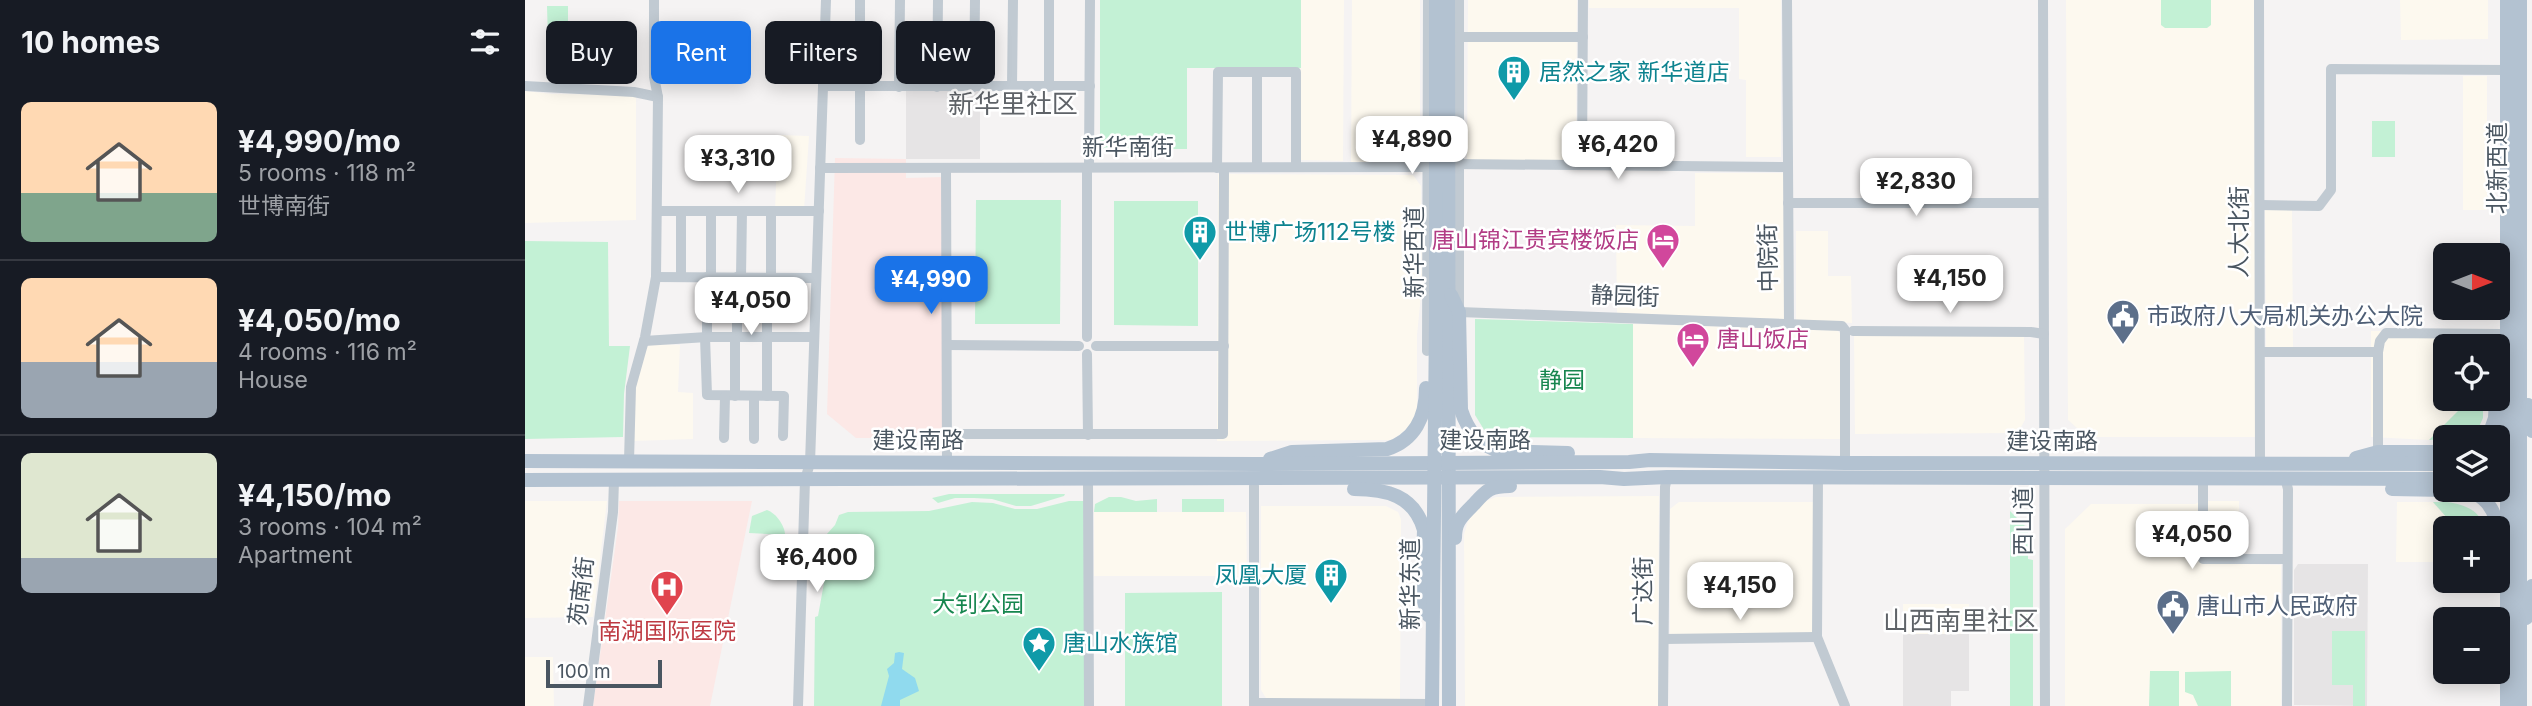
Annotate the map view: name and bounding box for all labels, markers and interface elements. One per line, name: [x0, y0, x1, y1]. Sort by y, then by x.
chip: Buy: [546, 21, 637, 84]
chip: Rent: [651, 21, 751, 84]
chip: Filters: [765, 21, 882, 84]
chip: New: [896, 21, 995, 84]
icon: filters: [466, 23, 504, 61]
text: 10 homes: [21, 24, 160, 60]
building icon: 居然之家 新华道店: [1495, 53, 1533, 102]
place label: 居然之家 新华道店: [1539, 58, 1729, 86]
district label: 新华里社区: [948, 88, 1078, 119]
pin: ¥4,890: [1355, 116, 1469, 176]
pin: ¥6,420: [1561, 122, 1675, 181]
street label: 北新西道: [2483, 122, 2511, 214]
text: ¥4,990/mo: [238, 123, 401, 159]
text: ¥4,890: [1372, 125, 1452, 153]
icon: home: [77, 130, 161, 214]
text: ¥6,420: [1578, 130, 1658, 158]
street label: 新华南街: [1082, 133, 1174, 161]
pin: ¥3,310: [681, 136, 795, 195]
text: ¥3,310: [701, 144, 775, 172]
pin: ¥2,830: [1859, 158, 1973, 218]
text: 5 rooms · 118 m²: [238, 159, 416, 187]
text: ¥2,830: [1876, 167, 1956, 195]
street label: 人大北街: [2225, 186, 2253, 278]
text: 世博南街: [238, 192, 330, 220]
street label: 新华西道: [1400, 206, 1428, 298]
building icon: 世博广场112号楼: [1181, 213, 1219, 262]
place label: 世博广场112号楼: [1225, 218, 1396, 246]
hotel icon: 唐山锦江贵宾楼饭店: [1644, 221, 1682, 270]
street label: 中院街: [1753, 223, 1783, 293]
place label: 唐山锦江贵宾楼饭店: [1432, 226, 1639, 254]
north arrow: [2433, 243, 2509, 320]
map controls: [2433, 243, 2510, 684]
pin: ¥4,990: [874, 256, 988, 316]
pin: ¥4,150: [1893, 256, 2007, 315]
text: ¥4,150: [1913, 264, 1987, 292]
text: ¥4,990: [891, 265, 971, 293]
pin: ¥4,050: [694, 278, 808, 337]
street label: 静园街: [1590, 281, 1660, 311]
text: ¥4,050: [711, 286, 791, 314]
public building icon: 市政府八大局机关办公大院: [2104, 297, 2142, 346]
text: ¥4,050/mo: [238, 302, 401, 338]
place label: 市政府八大局机关办公大院: [2147, 302, 2423, 330]
icon: home: [77, 306, 161, 390]
hotel icon: 唐山饭店: [1674, 320, 1712, 369]
place label: 唐山饭店: [1717, 325, 1809, 353]
button: locate: [2433, 334, 2510, 411]
text: 4 rooms · 116 m²: [238, 338, 417, 366]
text: House: [238, 366, 308, 394]
park label: 静园: [1539, 366, 1585, 394]
button: layers: [2433, 425, 2510, 502]
street label: 建设南路: [872, 426, 964, 454]
street label: 建设南路: [1439, 426, 1531, 454]
street label: 建设南路: [2006, 427, 2098, 455]
text: ¥4,150/mo: [238, 477, 391, 513]
icon: home: [77, 481, 161, 565]
street label: 西山道: [2009, 487, 2037, 556]
pin: ¥4,050: [2135, 512, 2249, 571]
text: 3 rooms · 104 m²: [238, 513, 422, 541]
button: +: [2433, 516, 2510, 593]
text: ¥4,050: [2152, 520, 2232, 548]
pin: ¥6,400: [760, 534, 874, 594]
street label: 新华东道: [1396, 538, 1424, 630]
text: Apartment: [238, 541, 352, 569]
text: ¥6,400: [776, 543, 858, 571]
street label: 苑南街: [563, 555, 599, 627]
building icon: 凤凰大厦: [1312, 556, 1350, 605]
street label: 广达街: [1629, 557, 1657, 626]
place label: 凤凰大厦: [1215, 561, 1307, 589]
pin: ¥4,150: [1683, 562, 1797, 622]
hospital icon: 南湖国际医院: [648, 568, 686, 617]
text: ¥4,150: [1703, 571, 1777, 599]
public building icon: 唐山市人民政府: [2154, 587, 2192, 636]
park label: 大钊公园: [932, 590, 1024, 618]
place label: 唐山市人民政府: [2197, 592, 2358, 620]
district label: 山西南里社区: [1883, 605, 2039, 636]
button: −: [2433, 607, 2510, 684]
place label: 南湖国际医院: [598, 617, 736, 645]
place icon: 唐山水族馆: [1020, 624, 1058, 673]
place label: 唐山水族馆: [1063, 629, 1178, 657]
scale bar: [546, 657, 661, 689]
text: 100 m: [557, 660, 611, 683]

